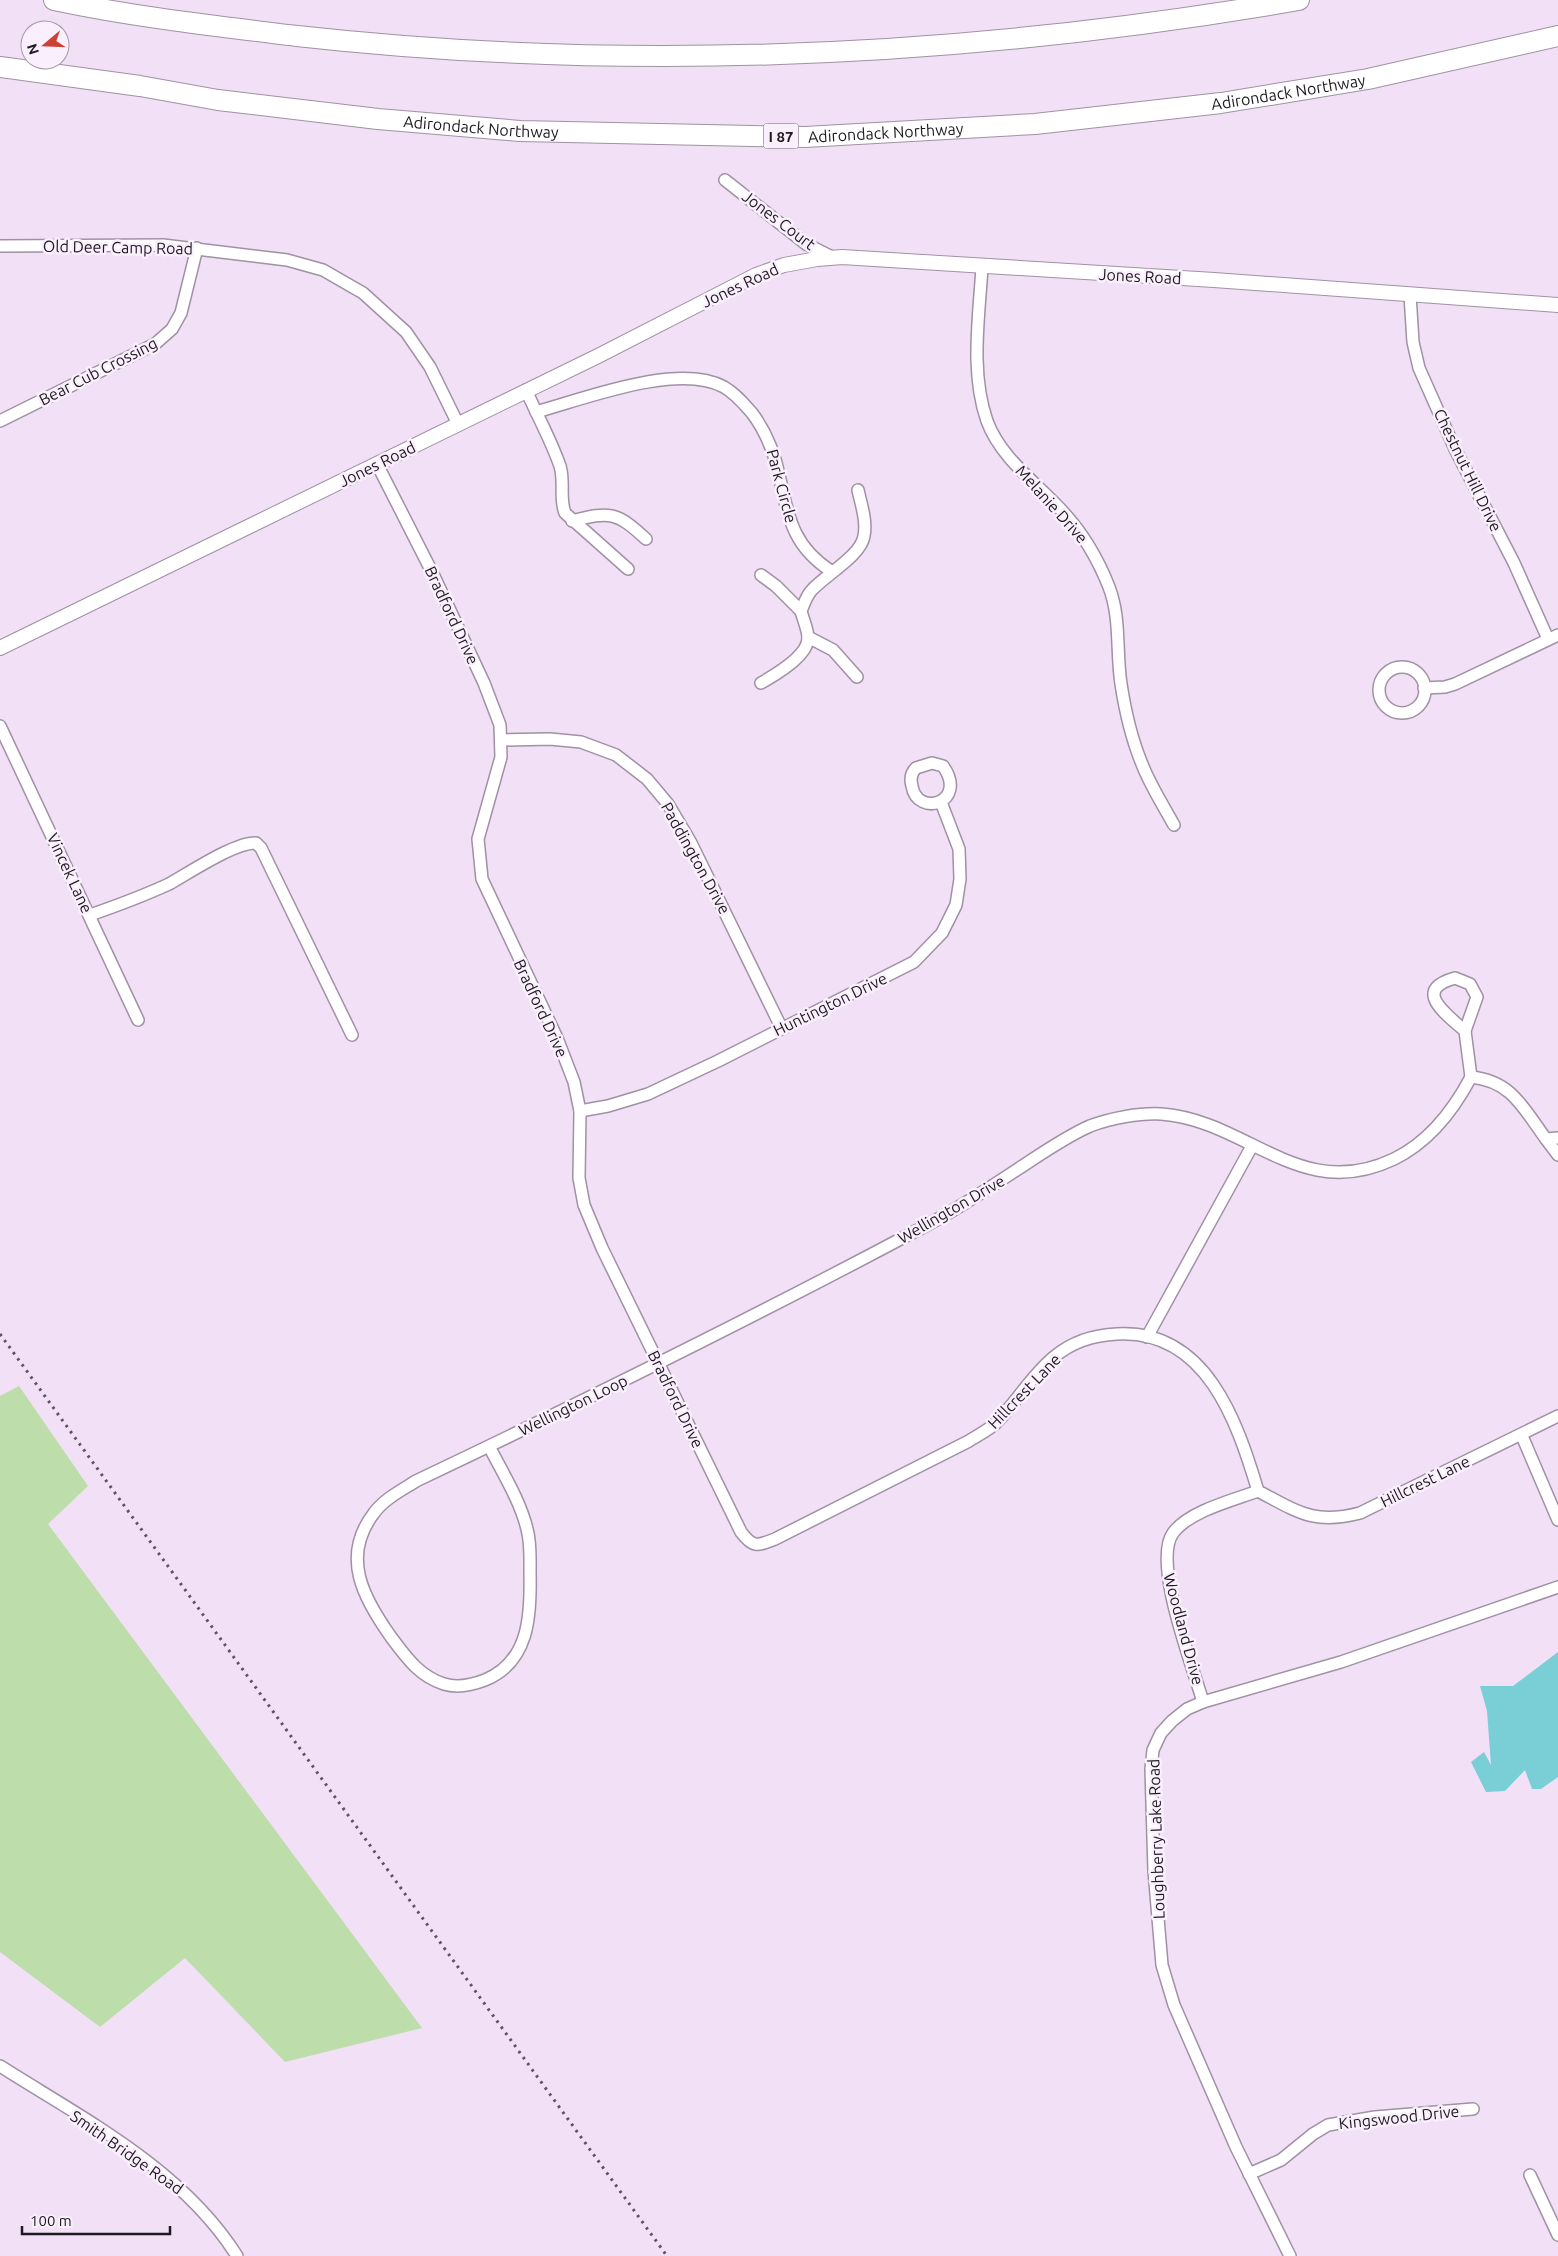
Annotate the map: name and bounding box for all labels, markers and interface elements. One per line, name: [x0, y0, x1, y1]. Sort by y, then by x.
north arrow: [20, 20, 70, 70]
text: N: [23, 42, 42, 57]
street label: Adirondack Northway: [1210, 71, 1367, 113]
street label: Adirondack Northway: [403, 112, 559, 141]
street label: Adirondack Northway: [807, 119, 964, 146]
road number: I 87: [764, 124, 798, 148]
street label: Jones Court: [739, 187, 820, 254]
street label: Old Deer Camp Road: [43, 237, 193, 257]
street label: Jones Road: [699, 259, 781, 311]
street label: Jones Road: [1098, 265, 1182, 287]
street label: Bear Cub Crossing: [36, 333, 160, 409]
street label: Chestnut Hill Drive: [1431, 406, 1505, 534]
street label: Jones Road: [336, 438, 418, 490]
street label: Park Circle: [764, 447, 800, 525]
street label: Melanie Drive: [1012, 461, 1092, 547]
street label: Bradford Drive: [421, 563, 483, 667]
street label: Paddington Drive: [658, 799, 734, 917]
street label: Vincek Lane: [44, 830, 96, 916]
street label: Bradford Drive: [510, 956, 572, 1060]
street label: Huntington Drive: [770, 969, 890, 1039]
street label: Wellington Drive: [894, 1171, 1008, 1247]
street label: Bradford Drive: [645, 1347, 707, 1451]
street label: Hillcrest Lane: [984, 1350, 1064, 1432]
street label: Wellington Loop: [516, 1371, 630, 1439]
street label: Hillcrest Lane: [1377, 1452, 1473, 1510]
street label: Woodland Drive: [1160, 1571, 1208, 1687]
street label: Loughberry Lake Road: [1144, 1758, 1168, 1920]
street label: Kingswood Drive: [1338, 2102, 1460, 2132]
street label: Smith Bridge Road: [67, 2106, 187, 2198]
scale bar: [22, 2204, 170, 2236]
text: 100 m: [30, 2212, 72, 2229]

